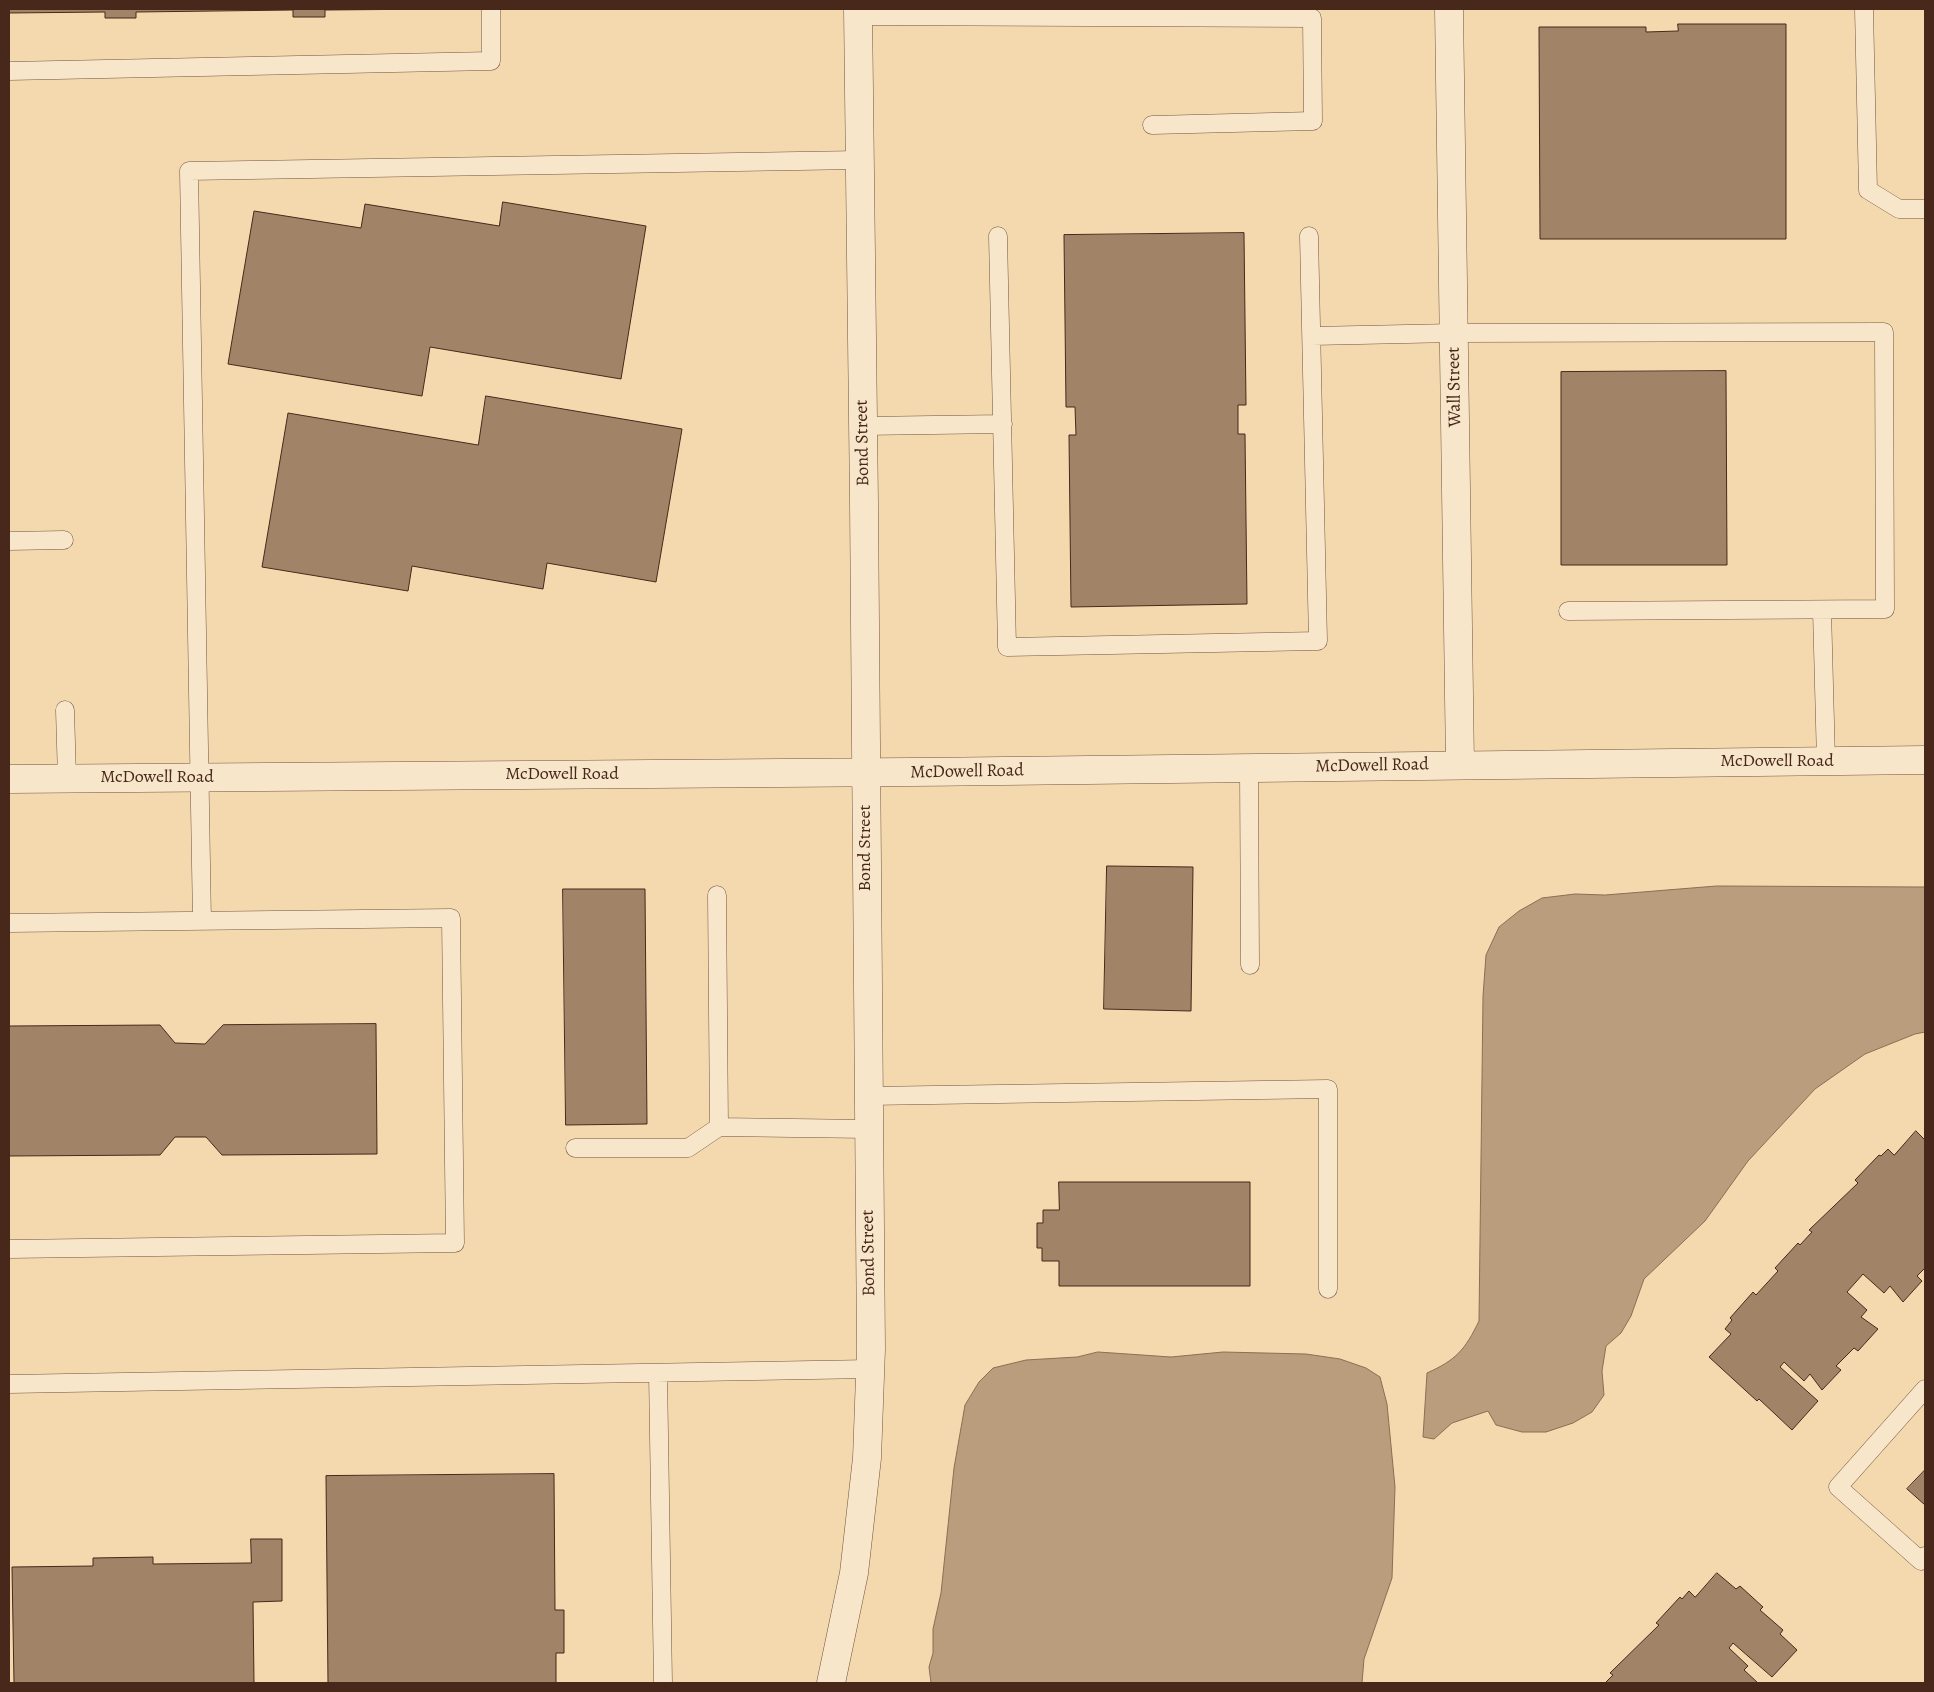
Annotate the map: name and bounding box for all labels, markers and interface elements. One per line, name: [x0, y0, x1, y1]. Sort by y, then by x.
street label: Wall Street: [1444, 347, 1466, 427]
street label: Bond Street: [851, 399, 875, 487]
street label: McDowell Road: [1720, 751, 1834, 773]
street label: McDowell Road: [1315, 754, 1429, 778]
street label: McDowell Road: [910, 760, 1024, 784]
street label: McDowell Road: [505, 764, 619, 786]
street label: McDowell Road: [100, 767, 214, 789]
street label: Bond Street: [855, 805, 877, 891]
street label: Bond Street: [857, 1209, 881, 1297]

